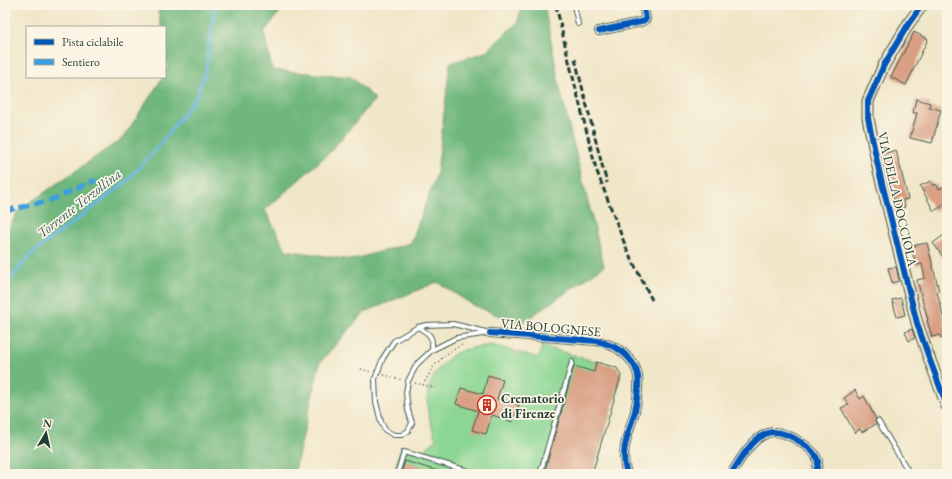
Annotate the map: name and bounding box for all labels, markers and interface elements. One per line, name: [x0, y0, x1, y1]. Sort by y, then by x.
legend: [26, 26, 166, 78]
text: Pista ciclabile: [62, 34, 124, 50]
text: Sentiero: [62, 54, 100, 70]
street label: VIA DELLA DOCCIOLA: [874, 130, 922, 269]
water label: Torrente Terzollina: [33, 164, 125, 241]
street label: VIA BOLOGNESE: [500, 315, 602, 340]
place label: Crematorio di Firenze: [501, 390, 565, 422]
building icon: Crematorio di Firenze: [476, 394, 498, 416]
north arrow: [26, 413, 66, 453]
text: N: [42, 416, 53, 431]

